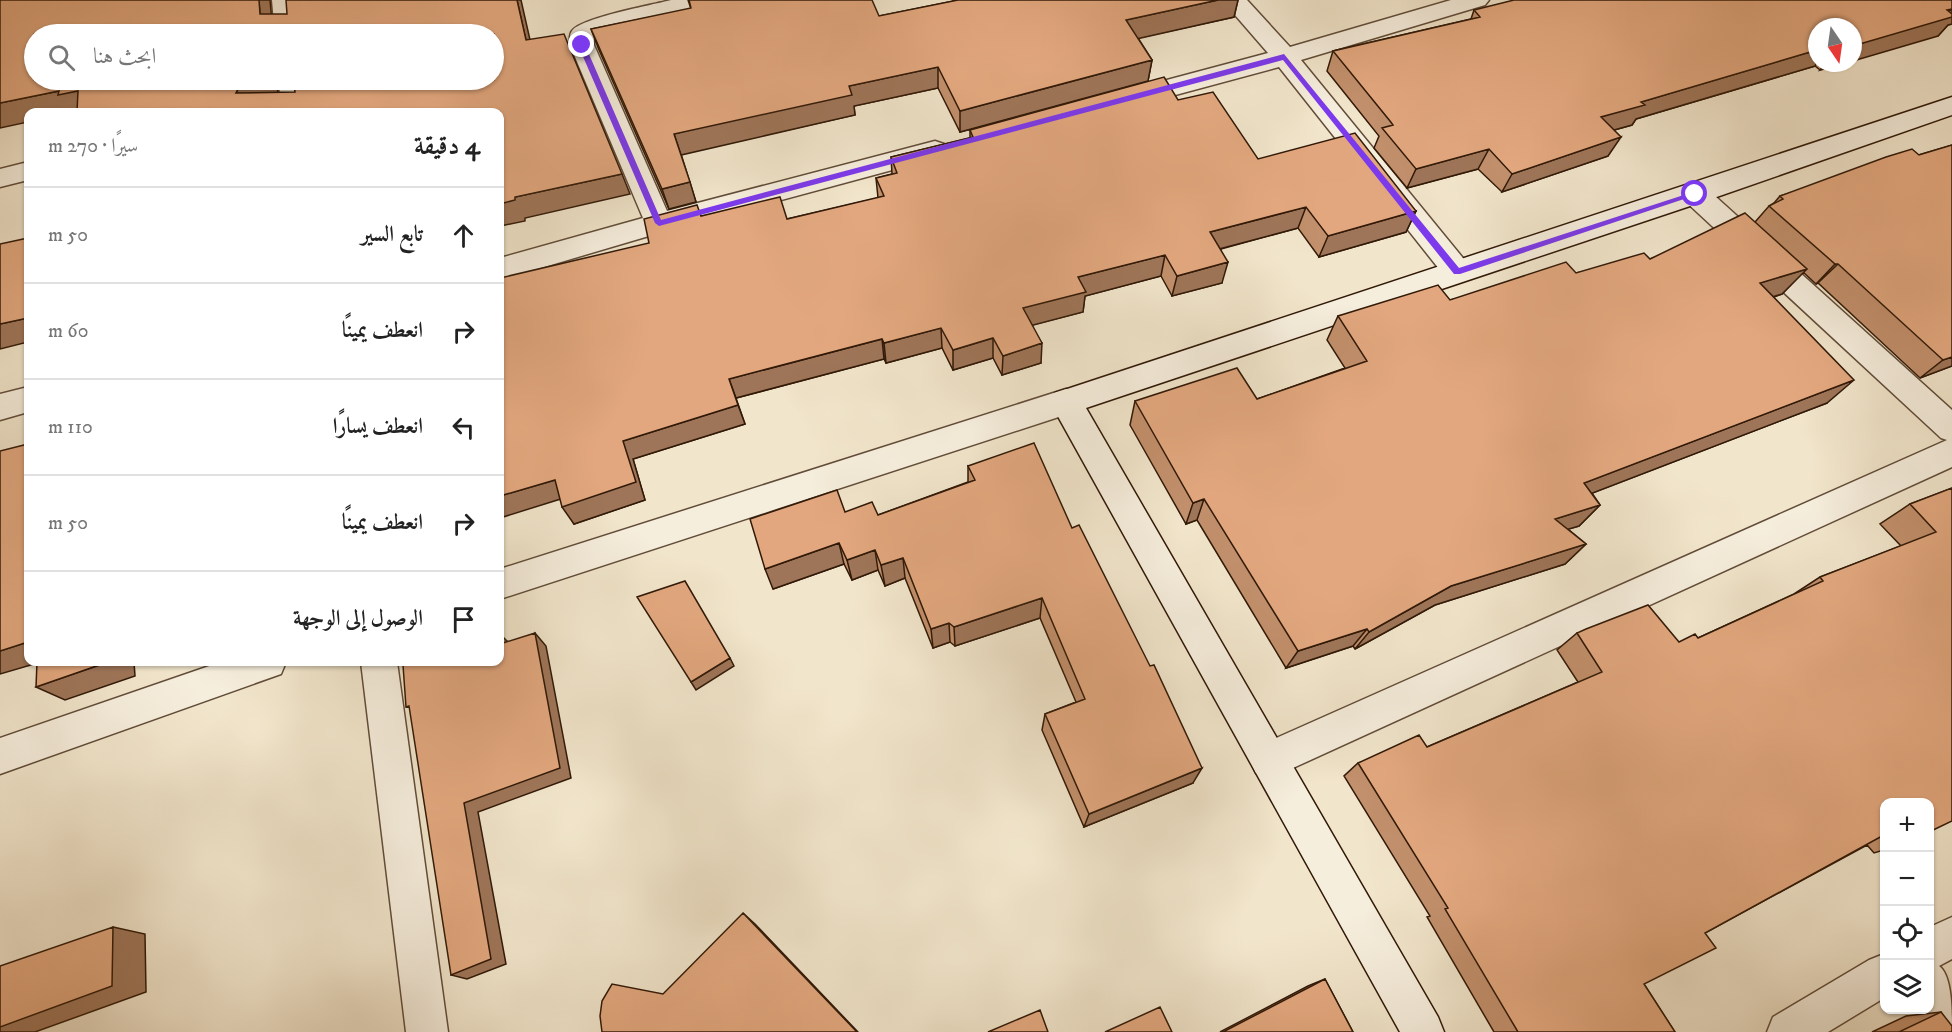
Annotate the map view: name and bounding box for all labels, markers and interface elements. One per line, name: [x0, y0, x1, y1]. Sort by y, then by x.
north arrow: [1808, 18, 1862, 72]
search box: [24, 24, 504, 90]
route end: [568, 31, 594, 57]
icon: search: [45, 41, 78, 74]
text: ابحث هنا: [93, 43, 156, 70]
text: 4 دقيقة: [414, 130, 480, 163]
text: سيرًا · 270 m: [48, 134, 138, 159]
route start: [1681, 180, 1707, 206]
icon: ahead: [447, 219, 480, 252]
text: تابع السير: [361, 221, 423, 248]
text: 50 m: [48, 223, 88, 248]
icon: right: [447, 315, 480, 348]
text: انعطف يمينًا: [342, 317, 423, 344]
text: 60 m: [48, 319, 89, 344]
icon: left: [447, 411, 480, 444]
text: انعطف يسارًا: [333, 413, 423, 440]
text: 110 m: [48, 415, 93, 440]
icon: right: [447, 507, 480, 540]
text: انعطف يمينًا: [342, 509, 423, 536]
text: 50 m: [48, 511, 88, 536]
icon: arrive: [447, 603, 480, 636]
text: الوصول إلى الوجهة: [293, 605, 423, 632]
map controls: [1880, 798, 1934, 1014]
button: +: [1880, 798, 1934, 852]
button: −: [1880, 852, 1934, 906]
button: locate: [1880, 906, 1934, 960]
button: layers: [1880, 960, 1934, 1014]

